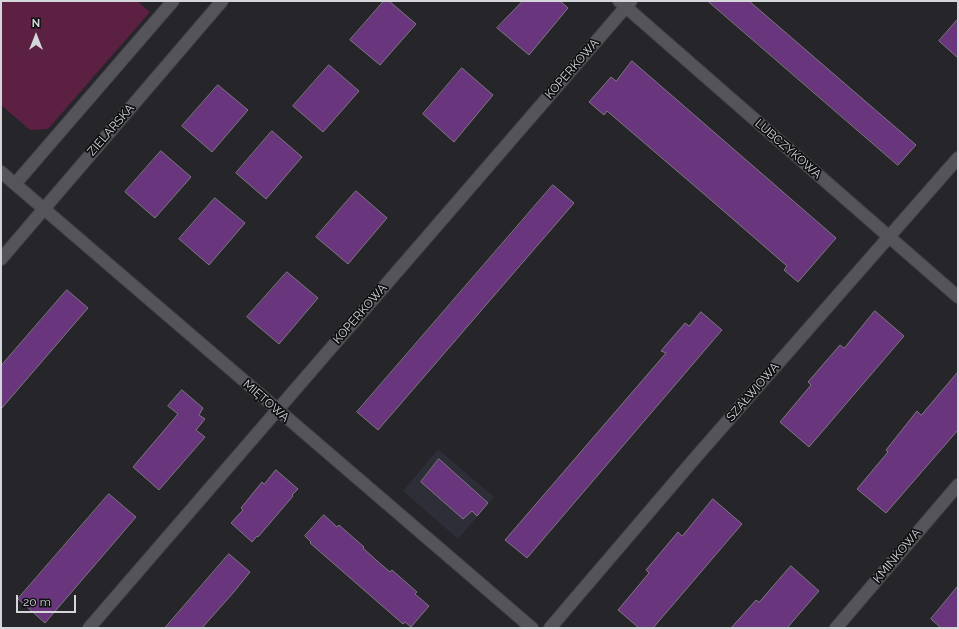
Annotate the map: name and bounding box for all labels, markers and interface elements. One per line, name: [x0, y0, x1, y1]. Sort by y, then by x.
north arrow: [16, 16, 56, 56]
text: N: [32, 17, 40, 30]
street label: KOPERKOWA: [542, 36, 602, 102]
street label: ZIELARSKA: [85, 101, 137, 159]
street label: LUBCZYKOWA: [752, 116, 824, 182]
street label: KOPERKOWA: [330, 281, 390, 347]
street label: SZAŁWIOWA: [724, 360, 782, 424]
street label: MIĘTOWA: [240, 377, 292, 425]
street label: KMINKOWA: [870, 526, 924, 586]
scale bar: [18, 587, 78, 613]
text: 20 m: [23, 595, 51, 609]

